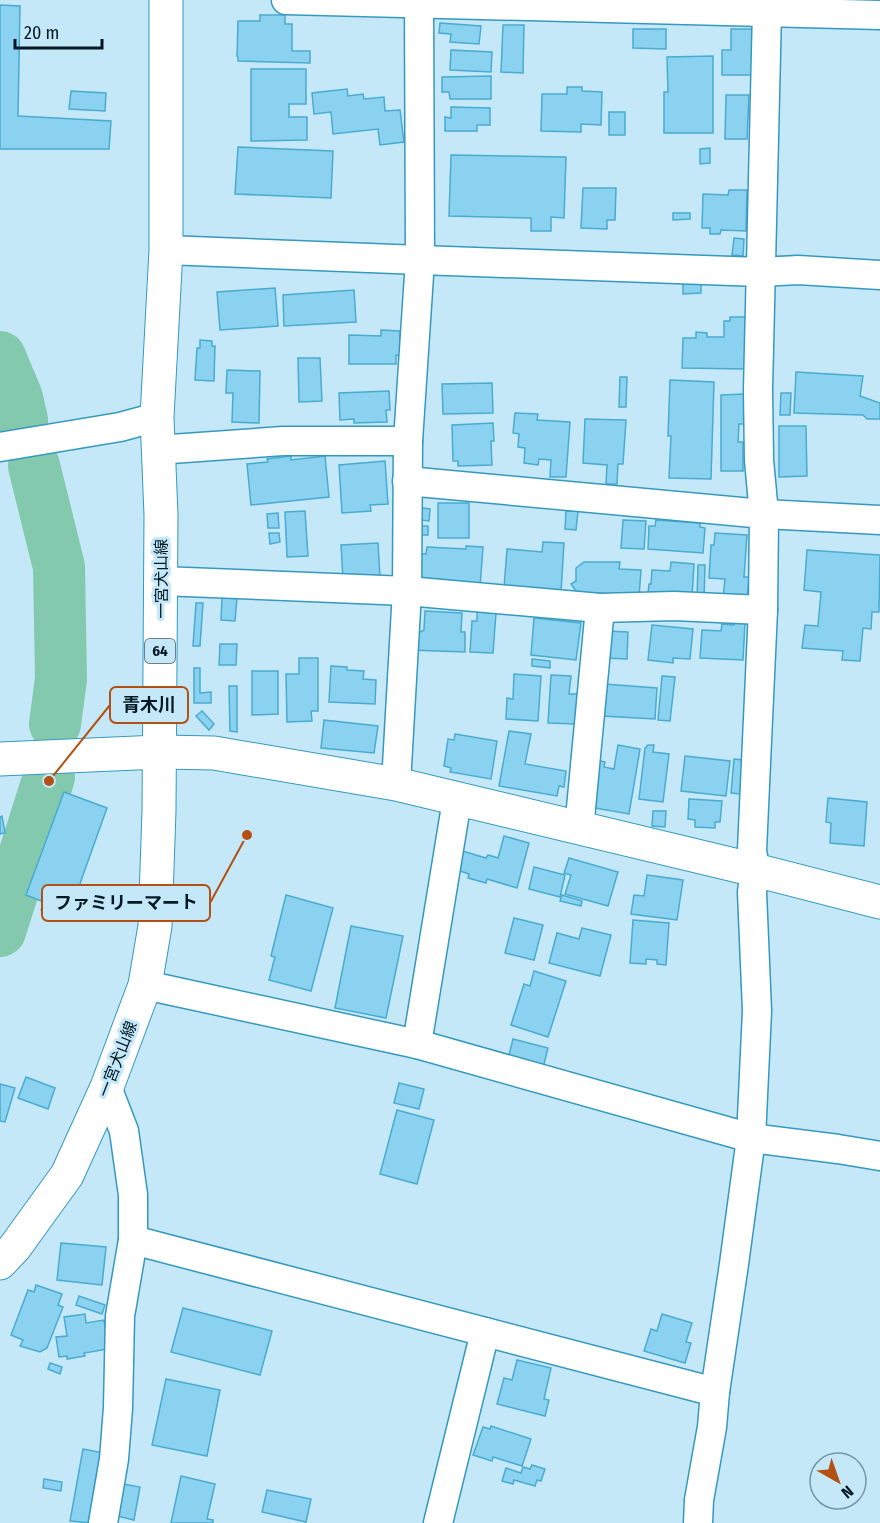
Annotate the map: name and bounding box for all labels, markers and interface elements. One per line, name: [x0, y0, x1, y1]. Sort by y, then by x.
scale bar: [15, 12, 102, 50]
text: 20 m: [24, 22, 59, 44]
street label: 一宮犬山線: [152, 539, 171, 619]
road number: 64: [145, 639, 175, 663]
callout: 青木川: [110, 687, 188, 723]
text: 青木川: [122, 694, 176, 716]
callout: ファミリーマート: [42, 885, 210, 921]
text: ファミリーマート: [54, 892, 198, 914]
street label: 一宮犬山線: [94, 1018, 141, 1100]
north arrow: [808, 1451, 868, 1511]
text: N: [838, 1482, 857, 1502]

